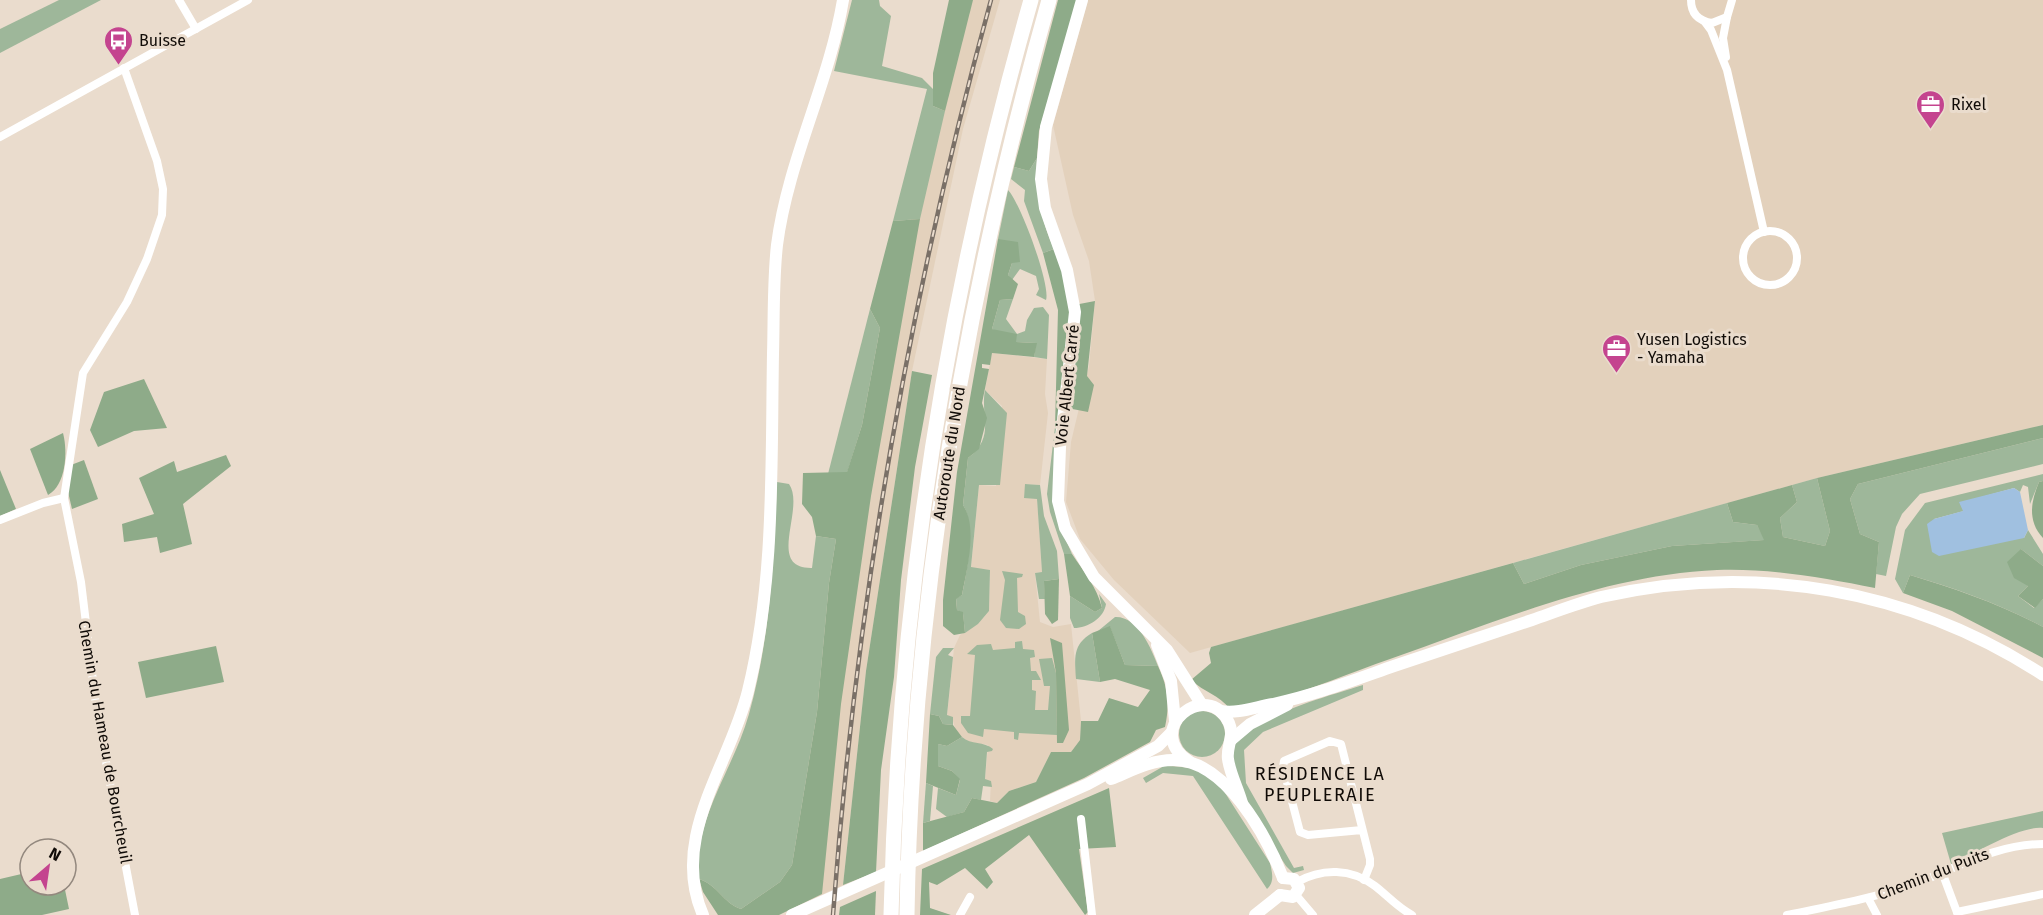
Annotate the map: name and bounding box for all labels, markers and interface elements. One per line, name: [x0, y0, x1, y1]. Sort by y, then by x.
bus stop icon: Buisse: [102, 24, 134, 66]
place label: Buisse: [139, 31, 186, 50]
office icon: Rixel: [1914, 88, 1946, 130]
place label: Rixel: [1951, 95, 1987, 114]
street label: Voie Albert Carré: [1051, 323, 1083, 447]
place label: Yusen Logistics - Yamaha: [1637, 330, 1747, 367]
office icon: Yusen Logistics - Yamaha: [1600, 332, 1632, 374]
street label: Autoroute du Nord: [929, 385, 969, 521]
street label: Chemin du Hameau de Bourcheuil: [74, 619, 136, 865]
district label: RÉSIDENCE LA PEUPLERAIE: [1255, 762, 1385, 806]
north arrow: [18, 837, 78, 897]
text: N: [46, 843, 64, 865]
street label: Chemin du Puits: [1875, 844, 1991, 904]

